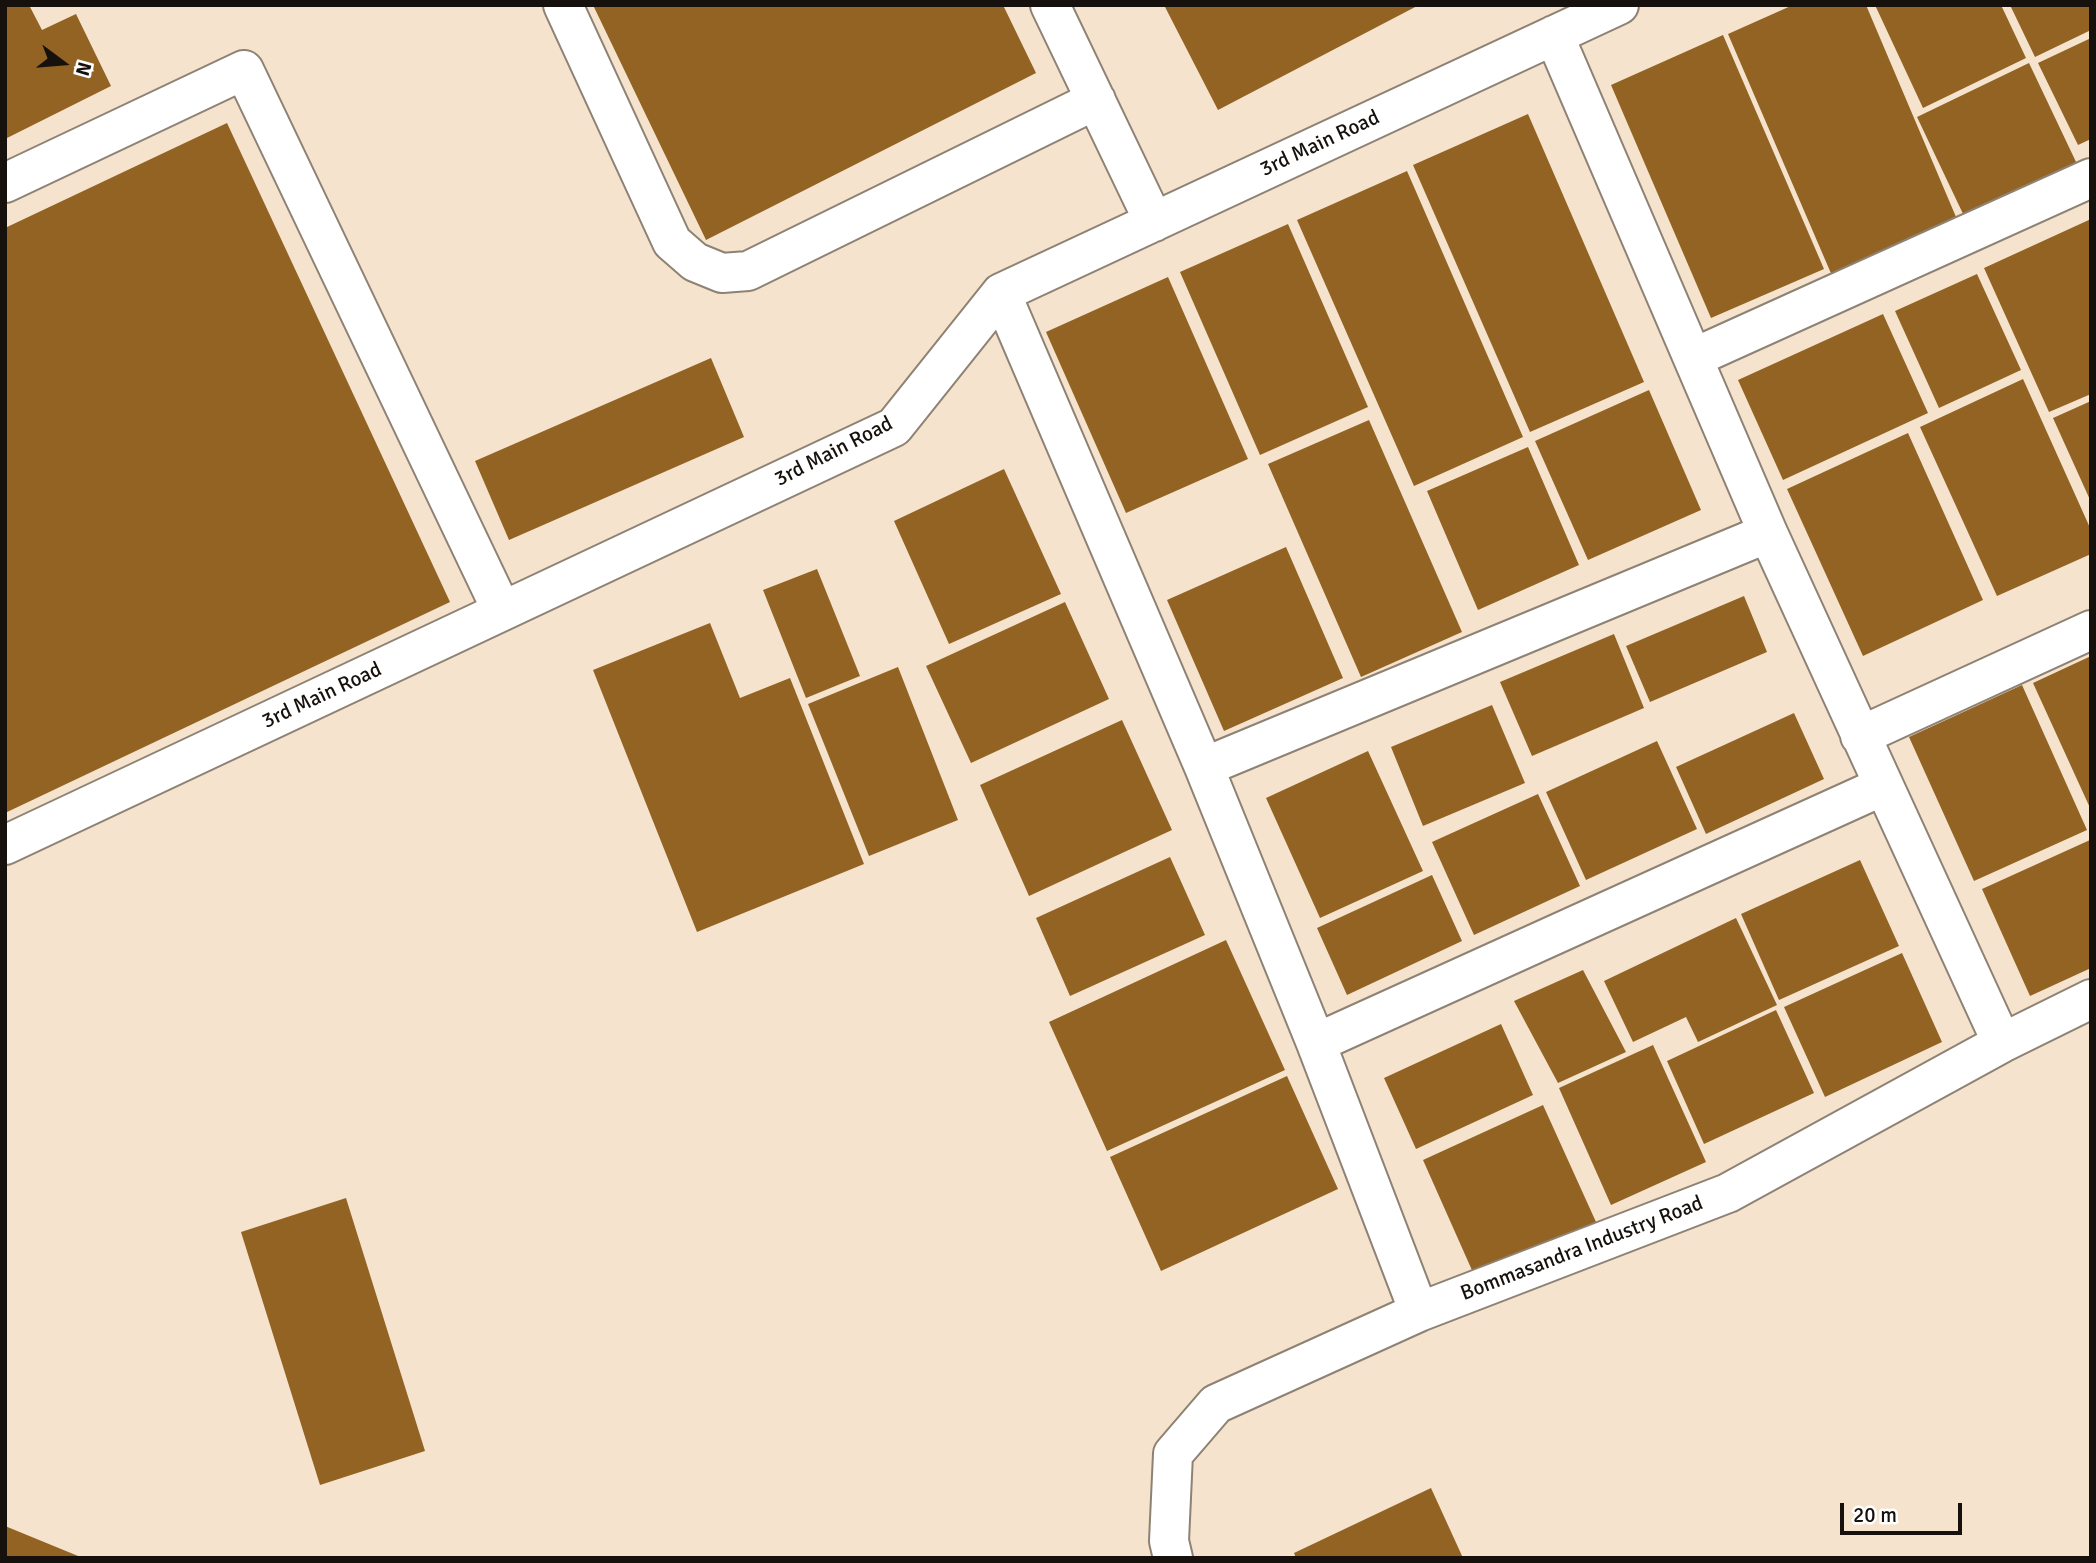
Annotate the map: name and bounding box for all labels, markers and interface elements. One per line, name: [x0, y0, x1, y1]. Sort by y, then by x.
north arrow: [28, 28, 98, 98]
text: N: [70, 59, 97, 78]
street label: 3rd Main Road: [1256, 105, 1384, 183]
street label: 3rd Main Road: [771, 411, 897, 493]
street label: 3rd Main Road: [258, 657, 386, 735]
street label: Bommasandra Industry Road: [1457, 1191, 1707, 1307]
scale bar: [1844, 1490, 1966, 1534]
text: 20 m: [1853, 1502, 1897, 1528]

